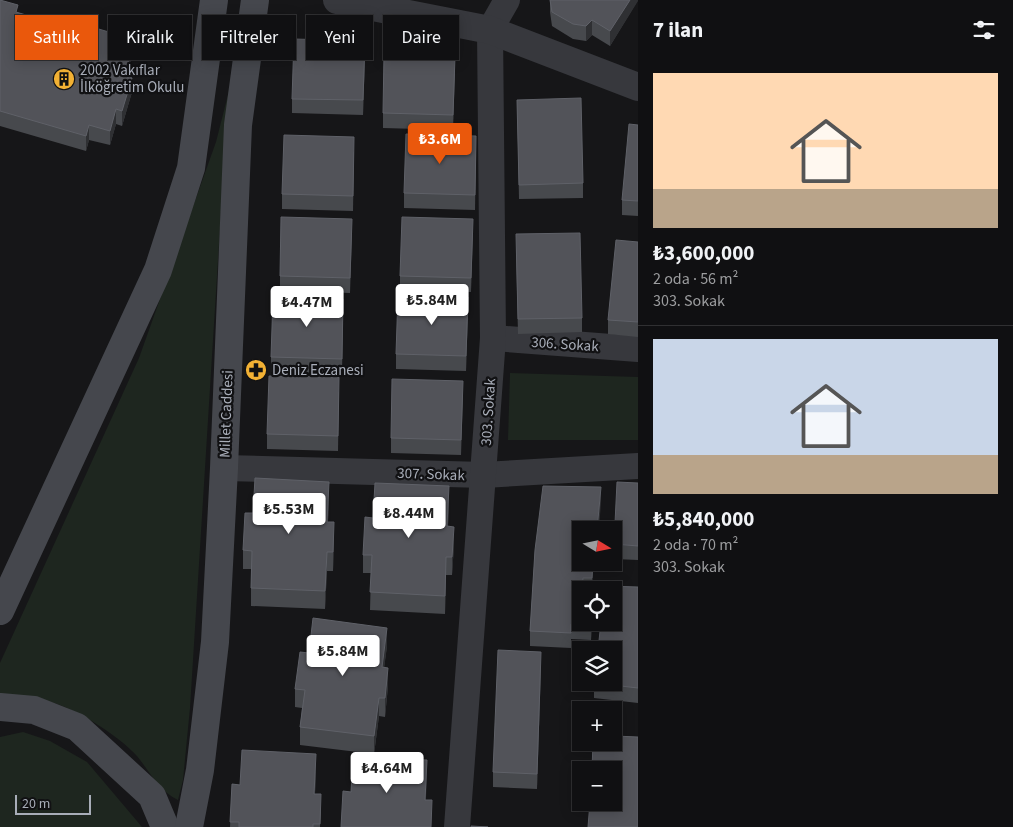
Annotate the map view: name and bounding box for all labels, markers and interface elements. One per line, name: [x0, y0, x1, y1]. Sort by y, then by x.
chip: Satılık: [15, 15, 98, 60]
chip: Kiralık: [108, 15, 192, 60]
chip: Filtreler: [202, 15, 296, 60]
chip: Yeni: [306, 15, 373, 60]
chip: Daire: [383, 15, 459, 60]
text: 7 ilan: [653, 15, 703, 45]
icon: filters: [970, 16, 998, 44]
place label: 2002 Vakıflar İlköğretim Okulu: [80, 60, 184, 98]
building icon: 2002 Vakıflar İlköğretim Okulu: [52, 67, 76, 91]
icon: home: [781, 106, 871, 196]
pin: ₺3.6M: [405, 122, 475, 165]
text: ₺3.6M: [419, 128, 461, 150]
text: ₺3,600,000: [653, 238, 754, 268]
text: 2 oda · 56 m²: [653, 268, 738, 290]
pin: ₺5.84M: [391, 284, 473, 326]
pin: ₺4.47M: [266, 286, 348, 328]
text: ₺5.84M: [407, 289, 457, 311]
text: 303. Sokak: [653, 290, 725, 312]
text: ₺4.47M: [282, 291, 332, 313]
street label: 306. Sokak: [531, 332, 600, 357]
pharmacy icon: Deniz Eczanesi: [244, 358, 268, 382]
place label: Deniz Eczanesi: [272, 360, 364, 381]
street label: Millet Caddesi: [214, 370, 239, 458]
icon: home: [781, 371, 871, 461]
street label: 303. Sokak: [476, 377, 501, 446]
street label: 307. Sokak: [397, 463, 466, 486]
pin: ₺5.53M: [248, 492, 330, 535]
pin: ₺8.44M: [368, 496, 450, 539]
text: ₺5.53M: [264, 498, 314, 520]
text: ₺8.44M: [384, 502, 434, 524]
text: ₺5,840,000: [653, 504, 754, 534]
north arrow: [572, 521, 622, 571]
map controls: [572, 521, 622, 811]
text: 2 oda · 70 m²: [653, 534, 738, 556]
text: 303. Sokak: [653, 556, 725, 578]
button: locate: [572, 581, 622, 631]
pin: ₺5.84M: [302, 634, 384, 677]
text: ₺5.84M: [318, 640, 368, 662]
button: layers: [572, 641, 622, 691]
button: +: [572, 701, 622, 751]
pin: ₺4.64M: [346, 752, 428, 794]
text: ₺4.64M: [362, 757, 412, 779]
button: −: [572, 761, 622, 811]
scale bar: [15, 792, 91, 815]
text: 20 m: [22, 794, 50, 814]

